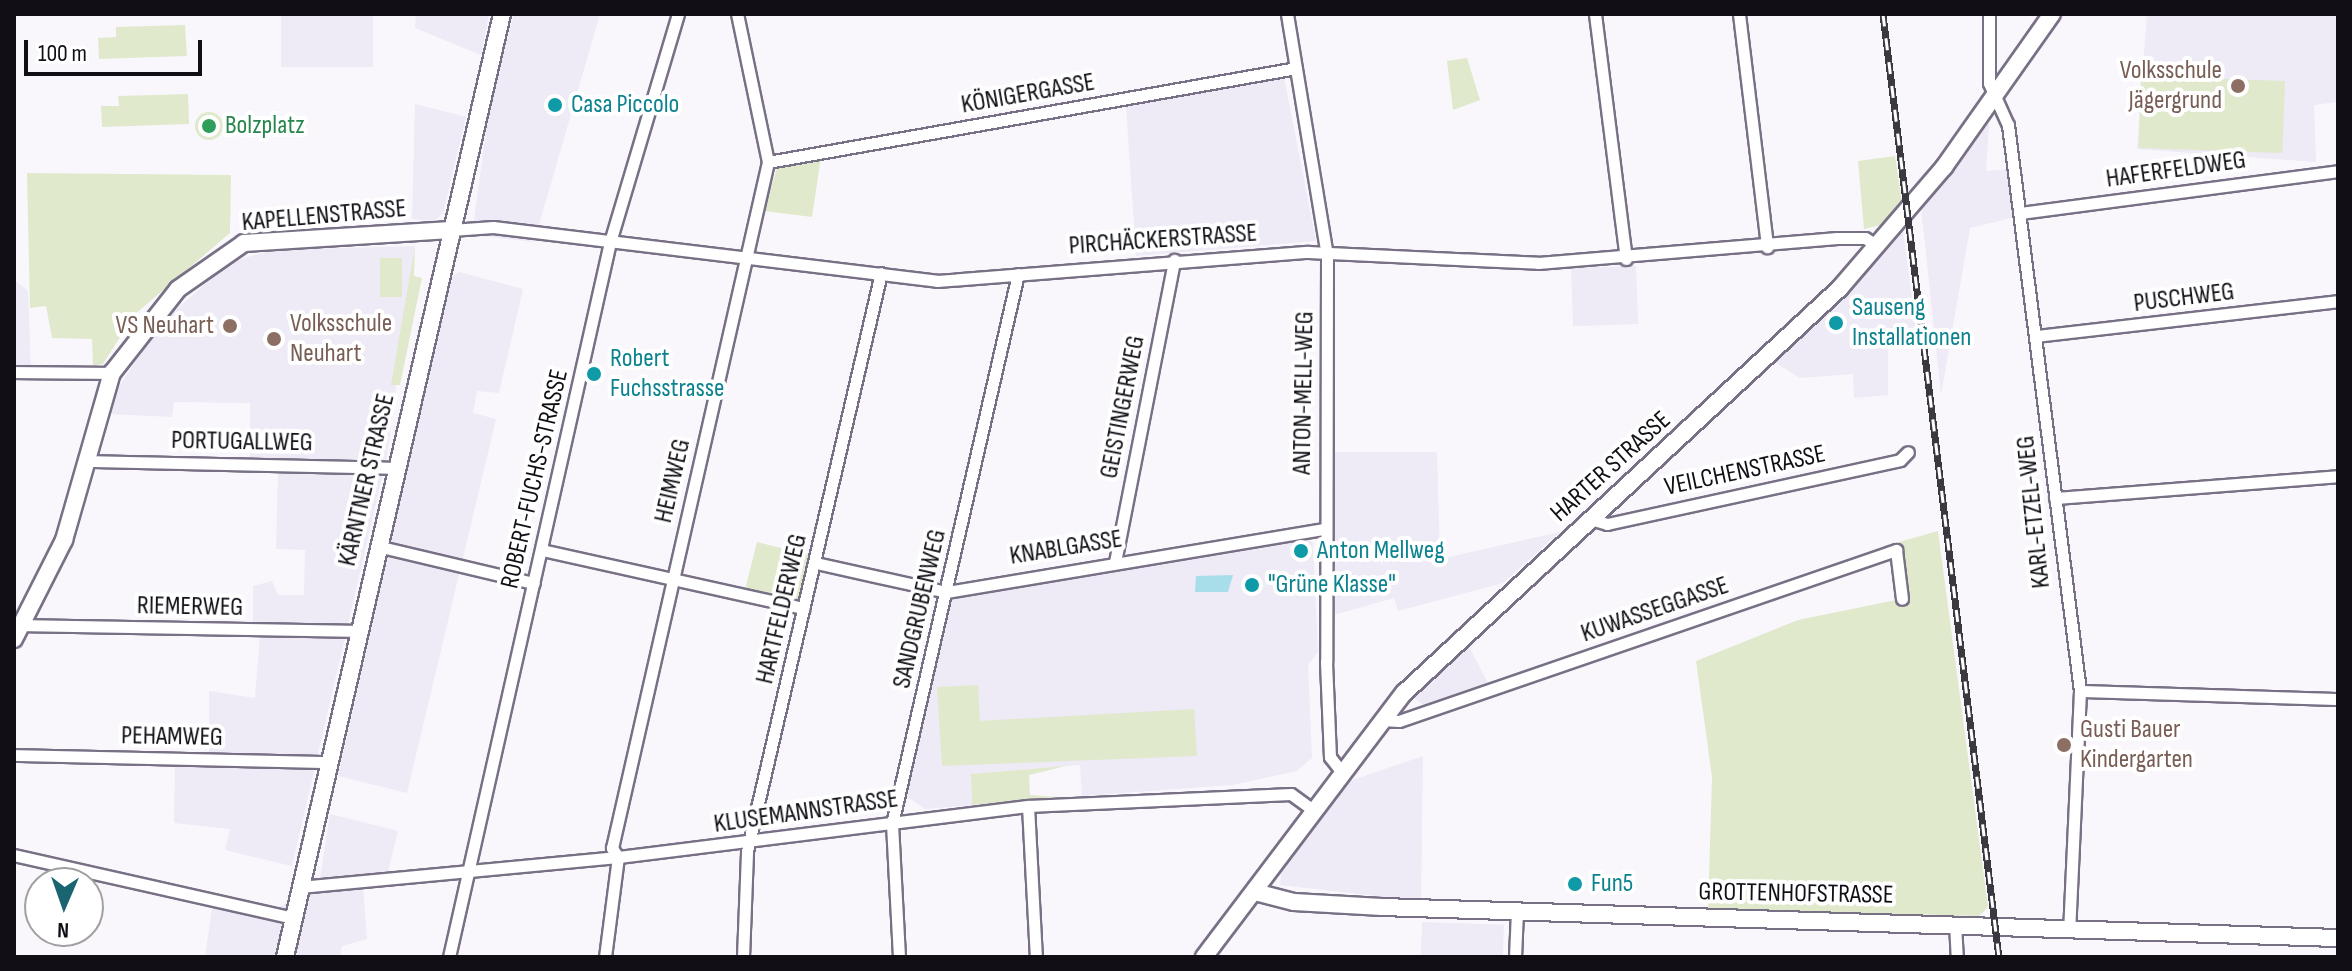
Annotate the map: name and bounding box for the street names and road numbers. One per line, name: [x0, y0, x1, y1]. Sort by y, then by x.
street label: KÖNIGERGASSE: [959, 67, 1097, 121]
street label: HAFERFELDWEG: [2104, 145, 2248, 195]
street label: KAPELLENSTRASSE: [241, 193, 407, 239]
street label: PIRCHÄCKERSTRASSE: [1068, 218, 1258, 262]
street label: PUSCHWEG: [2132, 276, 2236, 320]
street label: ANTON-MELL-WEG: [1287, 311, 1321, 475]
street label: GEISTINGERWEG: [1094, 333, 1152, 481]
street label: ROBERT-FUCHS-STRASSE: [495, 366, 575, 592]
street label: KÄRNTNER STRASSE: [332, 391, 402, 569]
street label: HARTER STRASSE: [1545, 405, 1677, 529]
street label: PORTUGALLWEG: [171, 425, 313, 459]
street label: KARL-ETZEL-WEG: [2010, 434, 2058, 590]
street label: HEIMWEG: [648, 436, 698, 526]
street label: VEILCHENSTRASSE: [1662, 439, 1828, 503]
street label: KNABLGASSE: [1008, 524, 1124, 572]
street label: SANDGRUBENWEG: [887, 527, 953, 691]
street label: HARTFELDERWEG: [750, 531, 814, 687]
street label: KUWASSEGGASSE: [1577, 570, 1733, 650]
street label: RIEMERWEG: [137, 590, 243, 624]
street label: PEHAMWEG: [121, 721, 223, 753]
street label: KLUSEMANNSTRASSE: [712, 784, 900, 840]
street label: GROTTENHOFSTRASSE: [1698, 877, 1894, 911]

